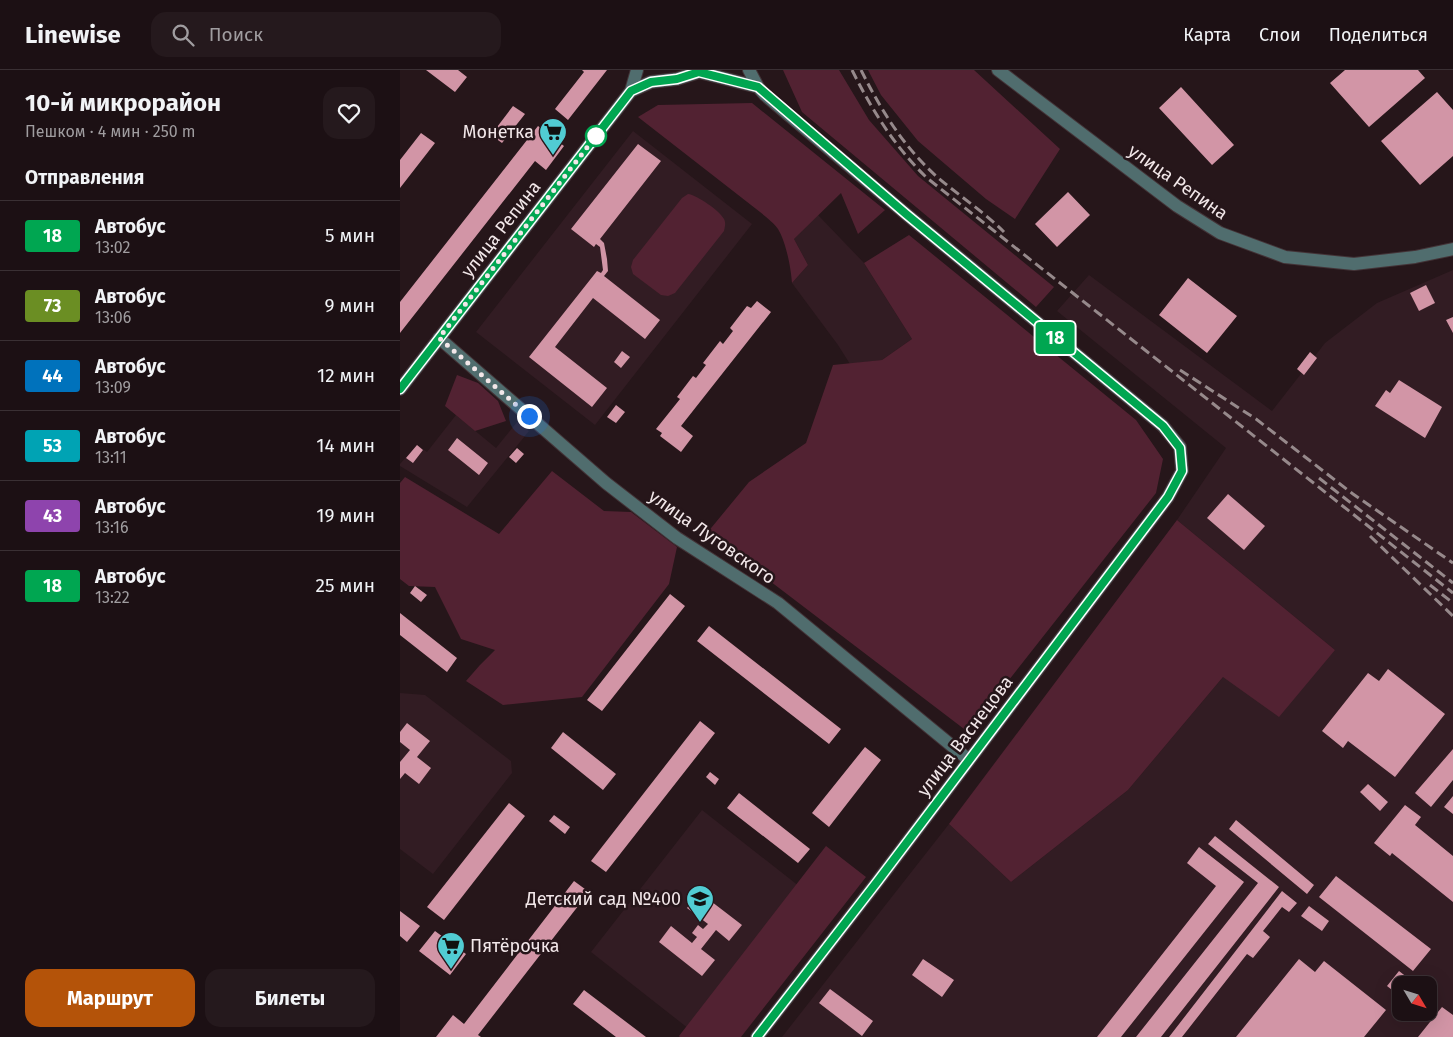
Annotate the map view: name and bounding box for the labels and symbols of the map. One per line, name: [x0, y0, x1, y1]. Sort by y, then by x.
supermarket icon: Монетка: [538, 117, 568, 156]
place label: Монетка: [462, 121, 534, 143]
unlabelled marker: [585, 125, 607, 147]
street label: улица Репина: [1124, 140, 1232, 224]
street label: улица Репина: [456, 176, 546, 282]
line badge: 18: [1032, 322, 1078, 354]
your location: [517, 404, 542, 429]
street label: улица Луговского: [644, 485, 780, 589]
street label: улица Васнецова: [912, 671, 1018, 801]
school or university icon: Детский сад №400: [685, 884, 715, 923]
place label: Детский сад №400: [525, 888, 681, 910]
supermarket icon: Пятёрочка: [436, 931, 466, 970]
place label: Пятёрочка: [470, 935, 560, 957]
north arrow: [1392, 976, 1438, 1021]

